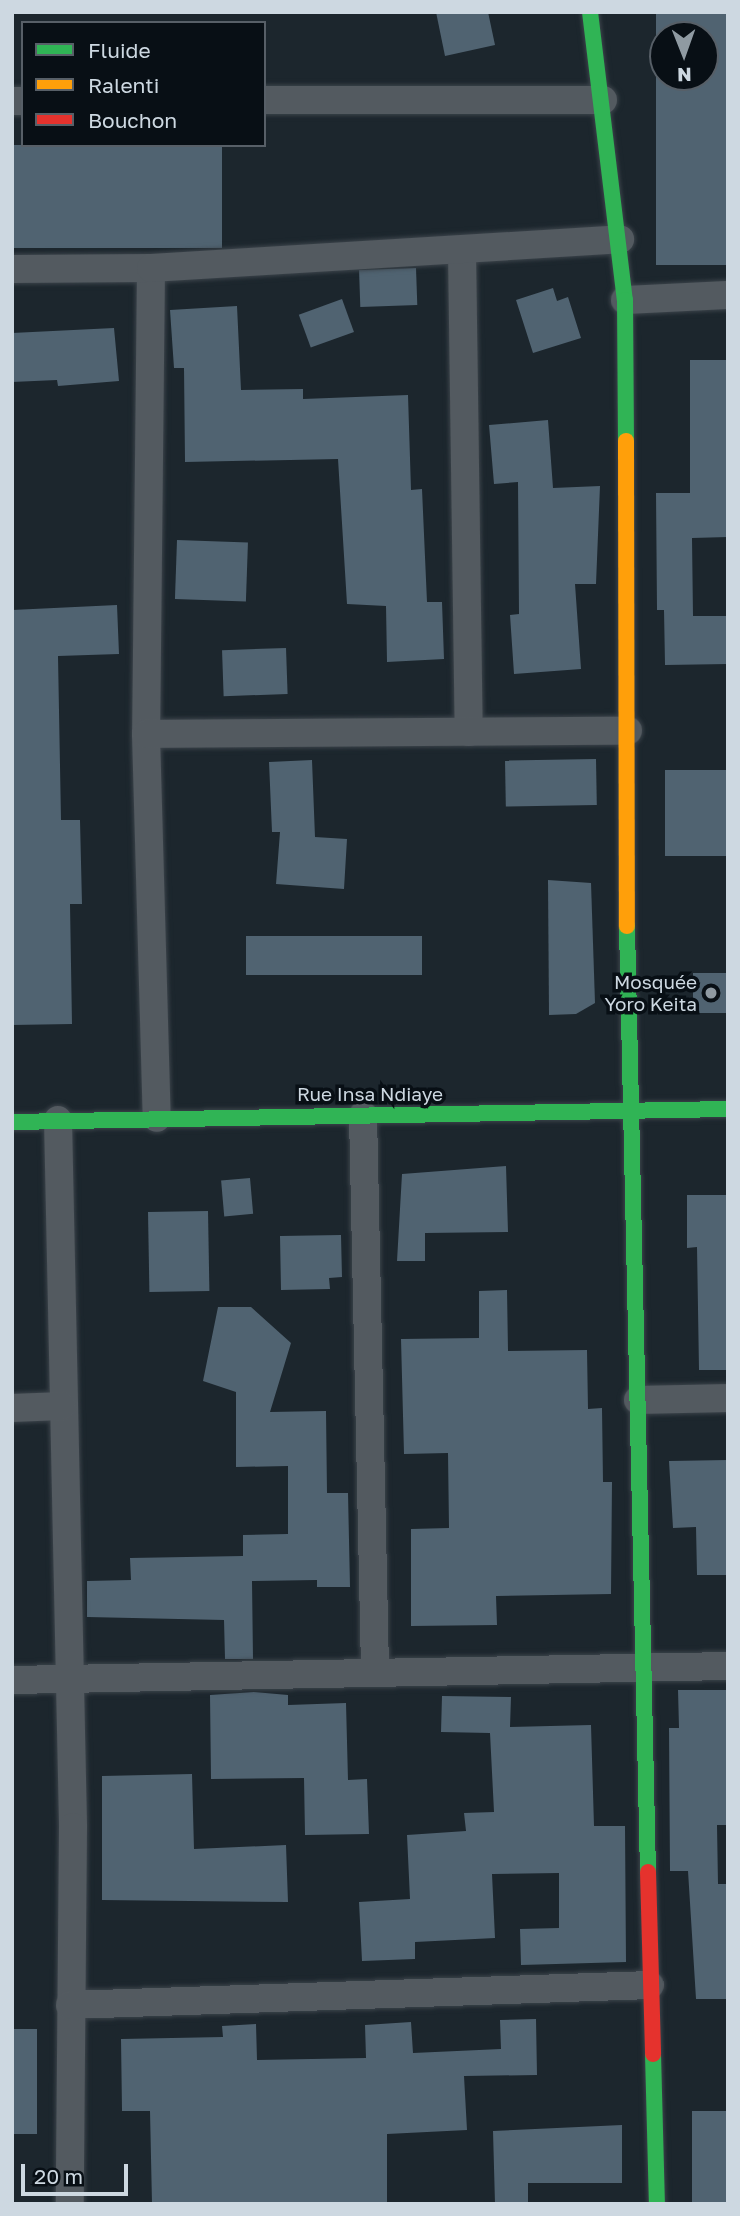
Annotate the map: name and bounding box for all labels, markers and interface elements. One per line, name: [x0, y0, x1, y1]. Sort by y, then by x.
legend: [21, 21, 266, 147]
north arrow: [649, 21, 719, 91]
text: Fluide: [88, 37, 151, 63]
text: N: [677, 64, 692, 87]
text: Ralenti: [88, 72, 159, 98]
text: Bouchon: [88, 107, 177, 133]
place label: Mosquée Yoro Keita: [604, 971, 697, 1015]
marker: Mosquée Yoro Keita: [703, 985, 719, 1001]
street label: Rue Insa Ndiaye: [297, 1083, 443, 1105]
scale bar: [24, 2150, 131, 2194]
text: 20 m: [34, 2163, 83, 2189]

